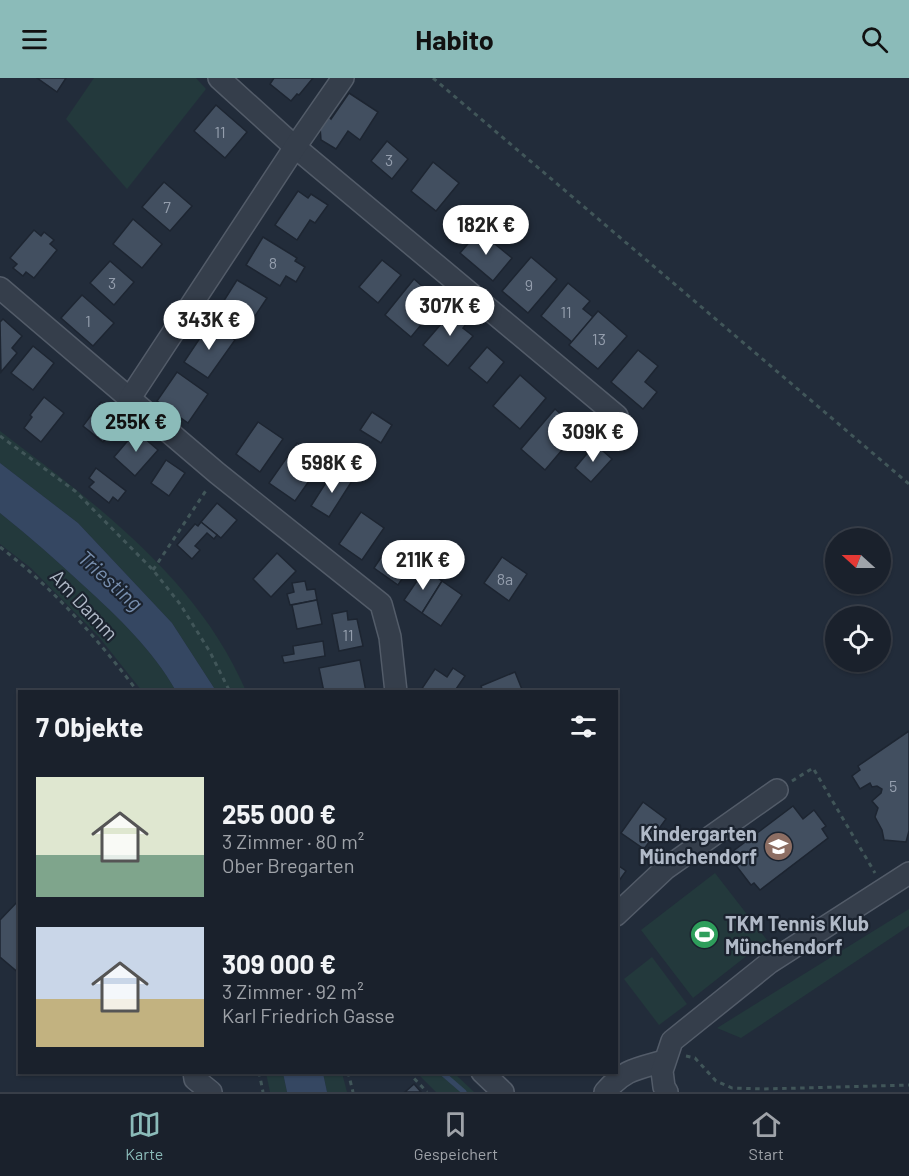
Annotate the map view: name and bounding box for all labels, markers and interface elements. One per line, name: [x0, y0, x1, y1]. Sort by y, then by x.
icon: menu: [18, 23, 51, 56]
text: Habito: [415, 23, 494, 55]
icon: search: [858, 23, 891, 56]
house number: 11: [214, 122, 226, 141]
house number: 3: [385, 150, 393, 169]
house number: 7: [163, 197, 171, 216]
pin: 182K €: [437, 205, 535, 256]
text: 182K €: [457, 212, 515, 236]
house number: 8: [269, 253, 277, 272]
house number: 3: [108, 273, 116, 292]
house number: 9: [525, 275, 533, 294]
pin: 307K €: [401, 286, 499, 337]
text: 307K €: [419, 293, 481, 317]
pin: 343K €: [160, 300, 258, 351]
house number: 11: [560, 302, 572, 321]
text: 343K €: [178, 307, 240, 331]
house number: 1: [85, 311, 91, 330]
house number: 13: [592, 329, 606, 348]
pin: 255K €: [87, 402, 185, 453]
text: 255K €: [105, 409, 167, 433]
pin: 309K €: [544, 412, 642, 463]
text: 309K €: [562, 419, 624, 443]
pin: 598K €: [283, 443, 381, 494]
text: 598K €: [301, 450, 363, 474]
north arrow: [825, 528, 891, 594]
map controls: [825, 528, 891, 672]
pin: 211K €: [374, 540, 472, 591]
water label: Triesting: [74, 544, 148, 615]
text: 211K €: [396, 547, 450, 571]
street label: Am Damm: [46, 564, 124, 645]
house number: 8a: [497, 569, 513, 588]
button: locate: [825, 606, 891, 672]
house number: 11: [342, 625, 354, 644]
icon: filters: [567, 710, 600, 743]
text: 7 Objekte: [36, 711, 144, 742]
house number: 5: [889, 776, 897, 795]
text: 255 000 €: [222, 798, 336, 829]
icon: home: [84, 801, 156, 873]
place label: Kindergarten Münchendorf: [639, 821, 757, 868]
text: 3 Zimmer · 80 m²: [222, 829, 364, 853]
school or university icon: Kindergarten Münchendorf: [762, 830, 794, 862]
text: Ober Bregarten: [222, 853, 354, 877]
place label: TKM Tennis Klub Münchendorf: [725, 911, 869, 958]
sports icon: TKM Tennis Klub Münchendorf: [688, 919, 720, 951]
text: 309 000 €: [222, 948, 336, 979]
icon: home: [84, 951, 156, 1023]
text: 3 Zimmer · 92 m²: [222, 979, 364, 1003]
text: Karl Friedrich Gasse: [222, 1003, 395, 1027]
tab: Karte: [125, 1108, 163, 1163]
tab: Gespeichert: [414, 1108, 498, 1163]
tab: Start: [749, 1108, 784, 1163]

